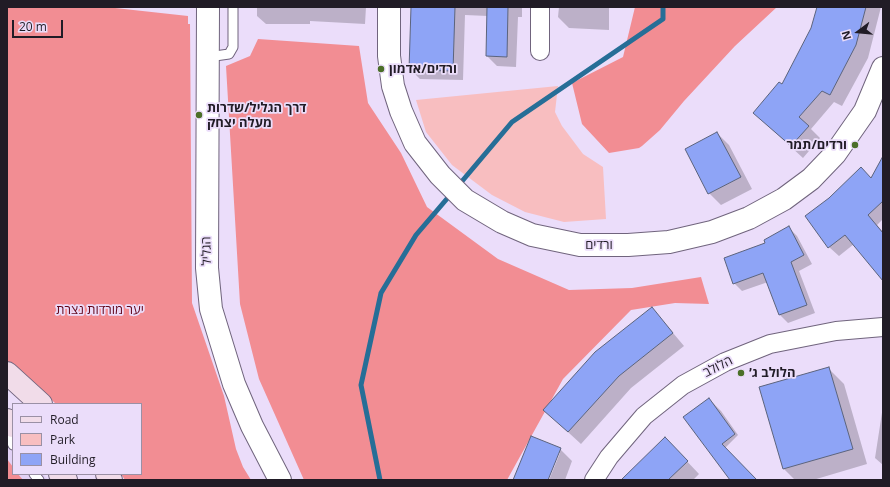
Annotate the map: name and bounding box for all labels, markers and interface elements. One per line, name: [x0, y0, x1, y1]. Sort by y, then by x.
scale bar: [14, 12, 65, 38]
north arrow: [838, 12, 878, 52]
text: 20 m: [19, 18, 47, 35]
text: N: [838, 29, 854, 42]
place label: ורדים/אדמון: [389, 61, 457, 77]
marker: ורדים/אדמון: [376, 64, 386, 74]
place label: דרך הגליל/שדרות מעלה יצחק: [207, 100, 306, 131]
marker: דרך הגליל/שדרות מעלה יצחק: [194, 110, 204, 120]
place label: ורדים/תמר: [786, 137, 847, 153]
marker: ורדים/תמר: [850, 140, 860, 150]
street label: הגליל: [199, 236, 215, 266]
street label: ורדים: [585, 237, 613, 253]
park label: יער מורדות נצרת: [56, 302, 144, 318]
street label: הלולב: [701, 353, 735, 381]
place label: הלולב ג׳: [749, 365, 795, 381]
marker: הלולב ג׳: [736, 368, 746, 378]
legend: [12, 403, 142, 475]
text: Road: [50, 411, 79, 428]
text: Park: [50, 431, 75, 448]
text: Building: [50, 451, 95, 468]

